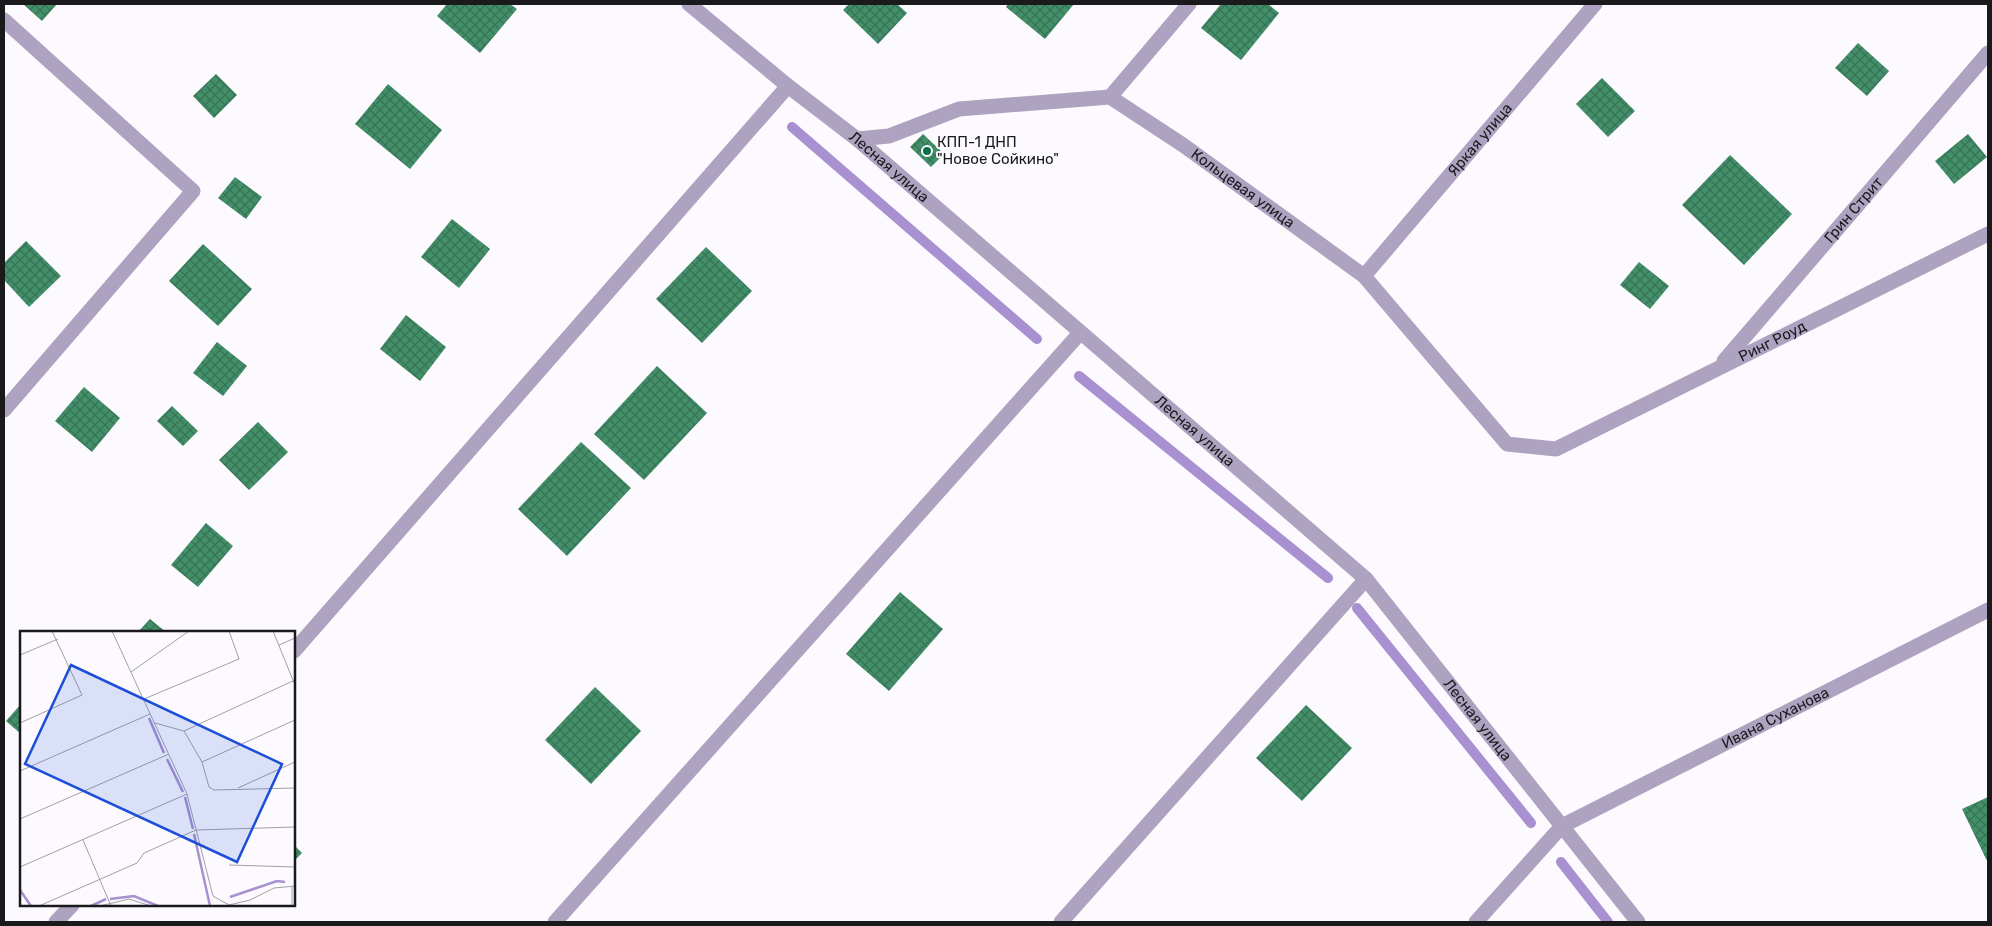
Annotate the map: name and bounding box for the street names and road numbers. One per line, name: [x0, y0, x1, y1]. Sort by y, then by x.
street label: Яркая улица: [1444, 99, 1516, 180]
street label: Лесная улица: [846, 127, 933, 206]
street label: Кольцевая улица: [1188, 145, 1298, 232]
street label: Грин Стрит: [1820, 173, 1887, 247]
street label: Ринг Роуд: [1736, 317, 1809, 366]
street label: Лесная улица: [1151, 392, 1238, 470]
street label: Лесная улица: [1440, 675, 1516, 764]
street label: Ивана Суханова: [1719, 683, 1832, 753]

